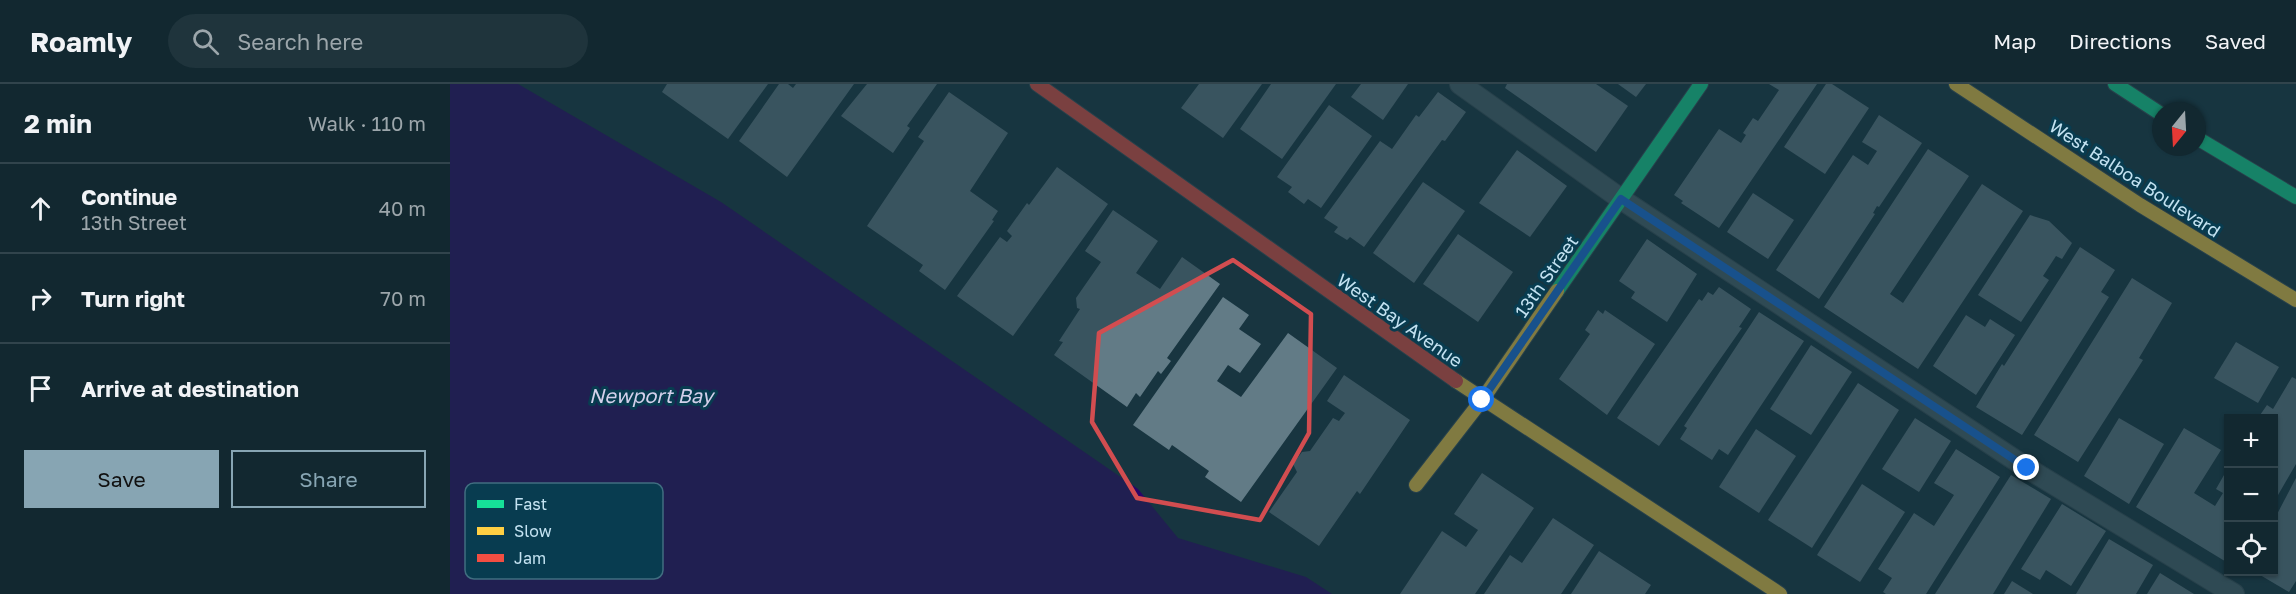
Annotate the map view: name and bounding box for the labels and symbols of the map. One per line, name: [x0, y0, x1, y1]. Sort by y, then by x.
north arrow: [2152, 102, 2206, 156]
street label: West Balboa Boulevard: [2045, 114, 2225, 242]
street label: 13th Street: [1510, 231, 1582, 321]
street label: West Bay Avenue: [1333, 268, 1467, 372]
water label: Newport Bay: [589, 383, 716, 408]
route start: [1468, 386, 1494, 412]
route end: [2013, 454, 2039, 480]
legend: [465, 483, 663, 579]
text: Fast: [514, 494, 547, 514]
text: Slow: [514, 521, 552, 541]
text: Jam: [514, 548, 546, 568]

